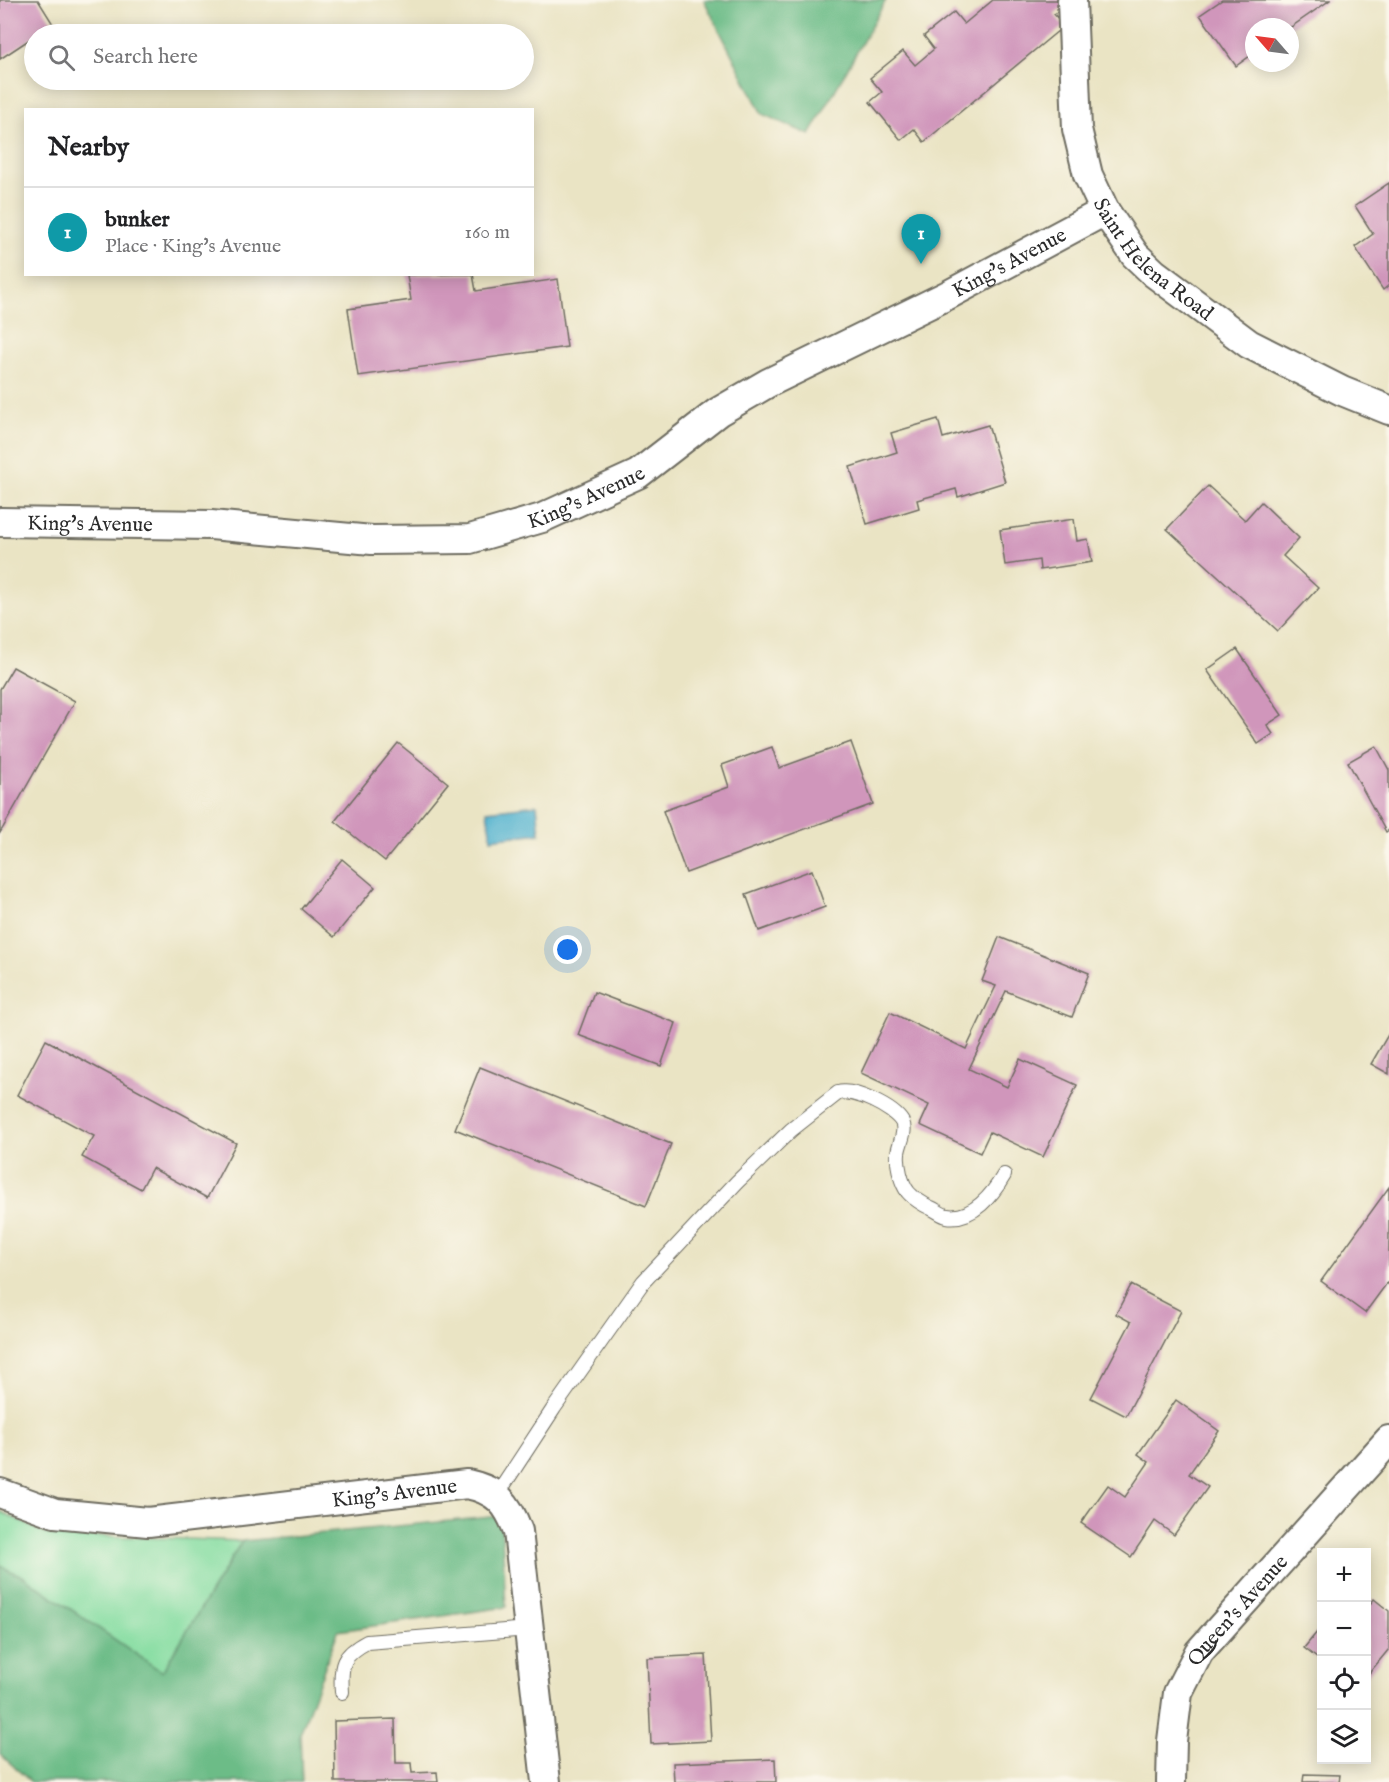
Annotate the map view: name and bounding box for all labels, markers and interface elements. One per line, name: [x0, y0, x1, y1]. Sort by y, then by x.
north arrow: [1245, 18, 1299, 72]
search box: [24, 24, 534, 90]
icon: search: [45, 41, 78, 74]
text: Search here: [93, 43, 198, 71]
text: Nearby: [48, 131, 129, 164]
street label: Saint Helena Road: [1086, 194, 1219, 328]
text: bunker: [105, 206, 170, 234]
pin: 1: [902, 214, 940, 264]
text: 1: [64, 220, 71, 245]
text: 160 m: [464, 220, 510, 245]
street label: King's Avenue: [948, 222, 1072, 305]
text: Place · King's Avenue: [105, 234, 281, 259]
street label: King's Avenue: [525, 461, 652, 536]
street label: King's Avenue: [27, 510, 153, 539]
your location: [553, 935, 582, 964]
street label: King's Avenue: [331, 1473, 459, 1515]
map controls: [1317, 1548, 1371, 1764]
button: +: [1317, 1548, 1371, 1602]
street label: Queen's Avenue: [1182, 1549, 1295, 1671]
button: −: [1317, 1602, 1371, 1656]
button: locate: [1317, 1656, 1371, 1710]
button: layers: [1317, 1710, 1371, 1764]

